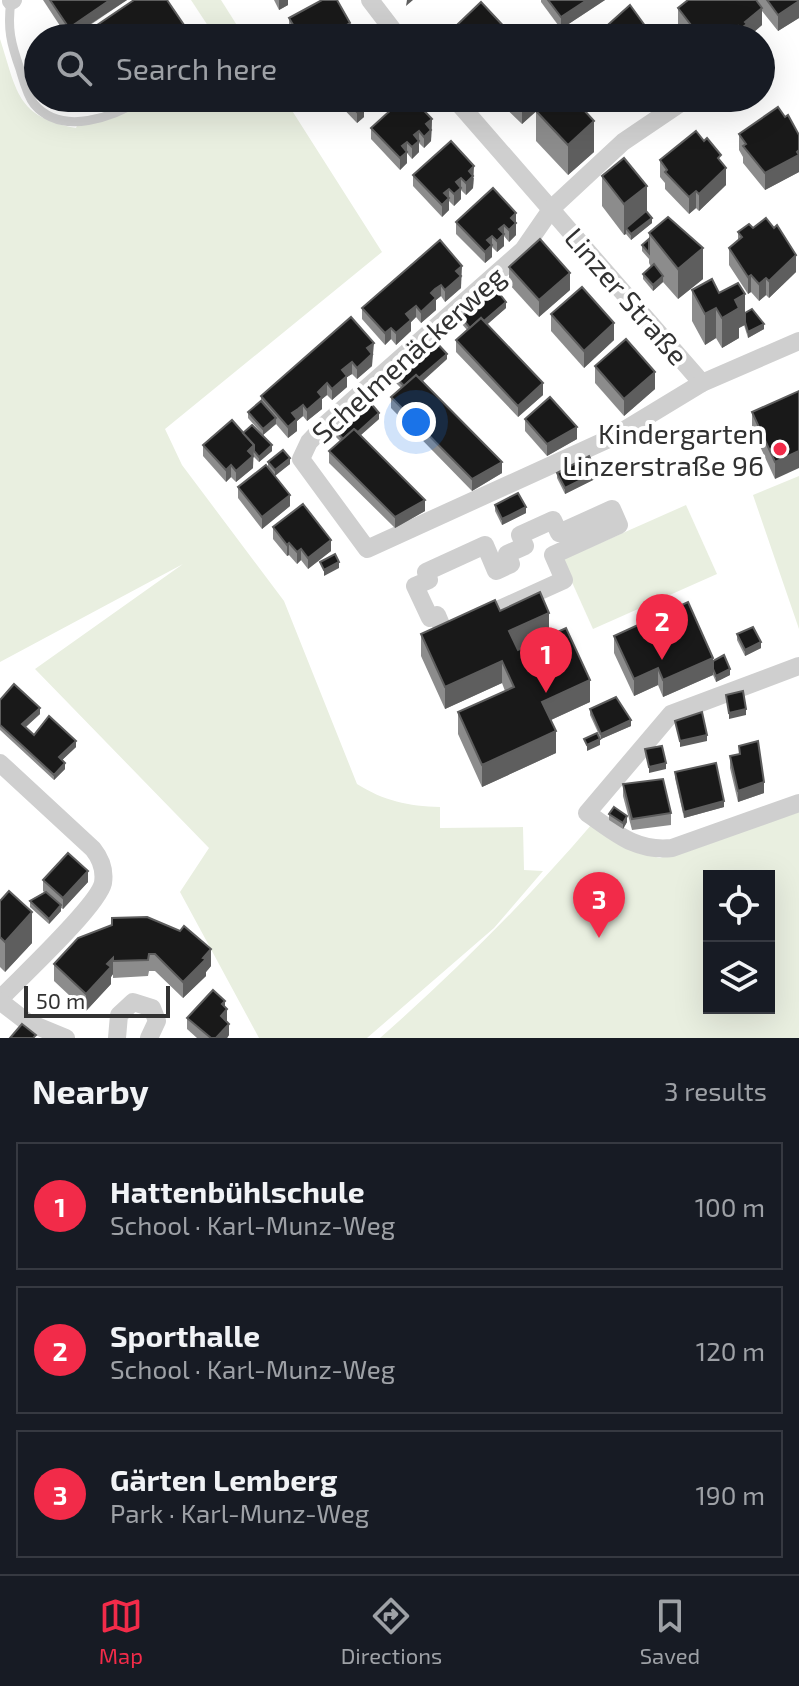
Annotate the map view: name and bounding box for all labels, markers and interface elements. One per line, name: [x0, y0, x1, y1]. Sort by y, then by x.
search box: [24, 24, 775, 112]
icon: search: [52, 46, 96, 90]
text: Search here: [116, 50, 277, 86]
street label: Linzer Straße: [558, 220, 696, 372]
street label: Schelmenäckerweg: [305, 258, 512, 449]
your location: [396, 402, 436, 442]
place label: Kindergarten Linzerstraße 96: [562, 416, 764, 482]
marker: Kindergarten Linzerstraße 96: [771, 440, 789, 458]
pin: 2: [636, 594, 688, 660]
pin: 1: [520, 627, 572, 693]
map controls: [703, 870, 775, 1014]
button: locate: [703, 870, 775, 942]
pin: 3: [573, 872, 625, 938]
button: layers: [703, 942, 775, 1014]
scale bar: [24, 982, 170, 1018]
text: 50 m: [36, 987, 85, 1013]
text: Nearby: [32, 1070, 149, 1111]
text: 3 results: [664, 1075, 767, 1106]
text: Hattenbühlschule: [110, 1173, 365, 1209]
text: 1: [54, 1191, 66, 1222]
text: 100 m: [695, 1191, 765, 1222]
text: School · Karl-Munz-Weg: [110, 1209, 395, 1240]
text: Sporthalle: [110, 1317, 260, 1353]
text: 2: [52, 1335, 68, 1366]
text: 120 m: [696, 1335, 765, 1366]
text: School · Karl-Munz-Weg: [110, 1353, 395, 1384]
text: Gärten Lemberg: [110, 1461, 337, 1497]
text: 3: [53, 1479, 67, 1510]
text: 190 m: [696, 1479, 765, 1510]
text: Park · Karl-Munz-Weg: [110, 1497, 369, 1528]
tab: Map: [99, 1594, 143, 1668]
tab: Directions: [341, 1594, 442, 1668]
tab: Saved: [640, 1594, 700, 1668]

